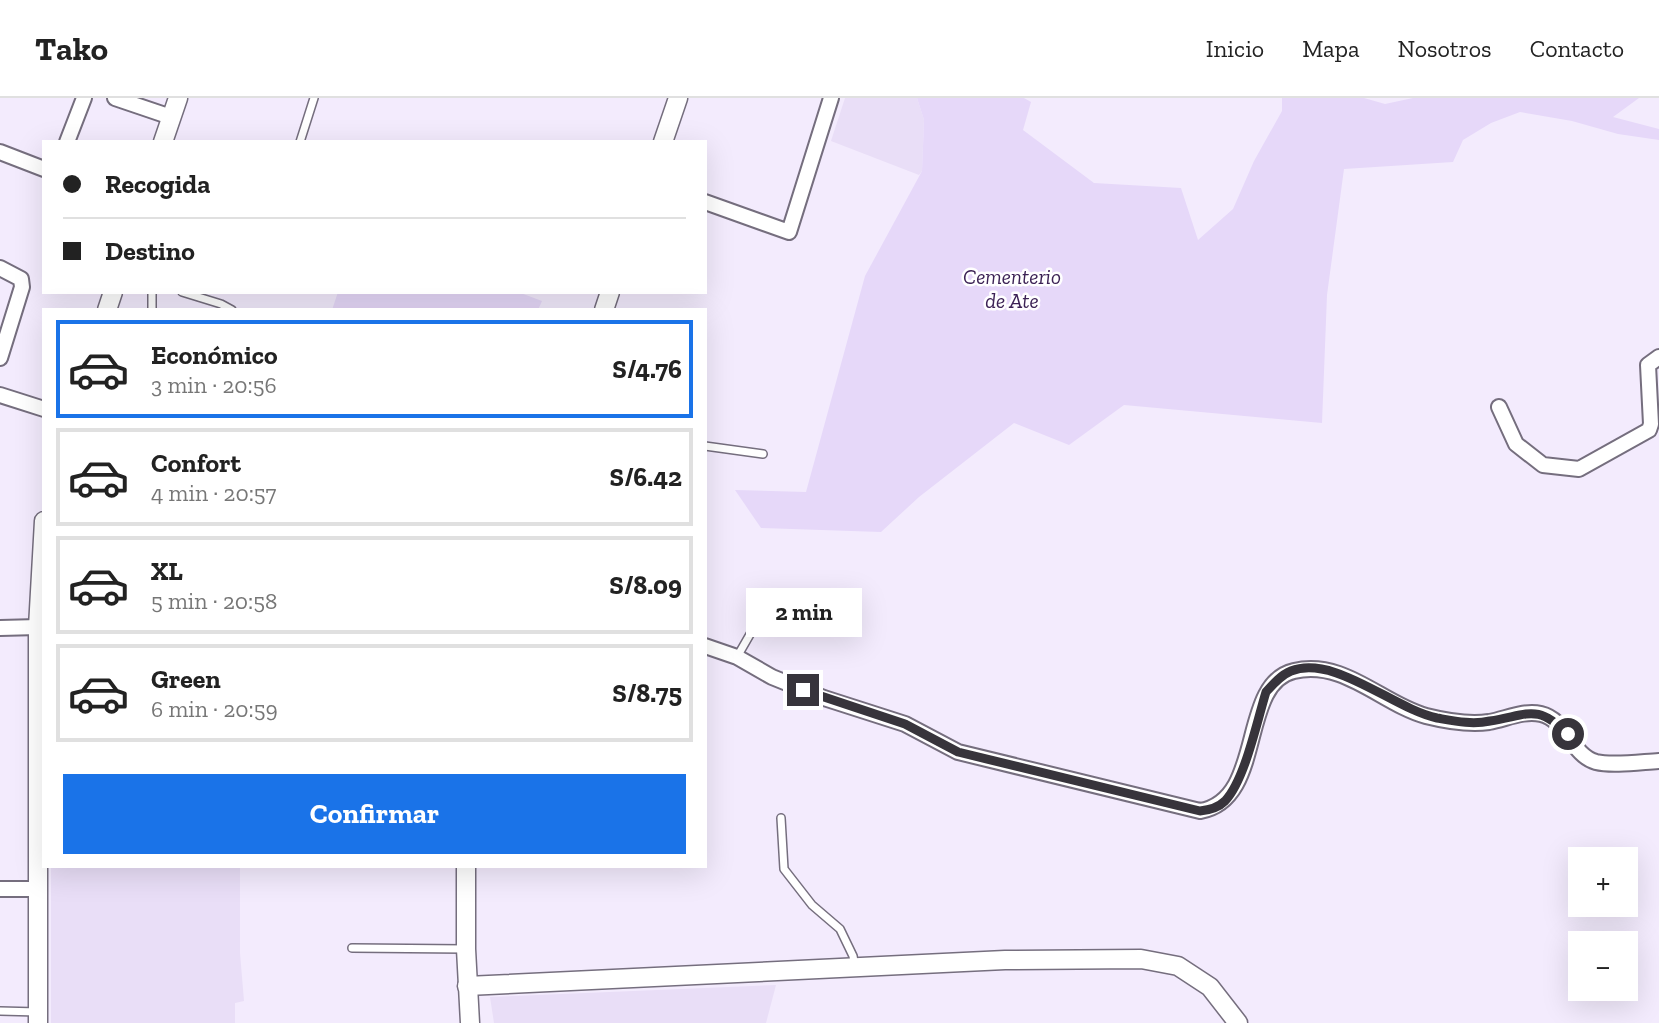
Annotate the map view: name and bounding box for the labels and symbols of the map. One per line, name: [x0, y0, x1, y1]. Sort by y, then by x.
park label: Cementerio de Ate: [963, 264, 1061, 313]
callout: 2 min: [745, 588, 861, 638]
route end: [787, 674, 819, 706]
route start: [1552, 718, 1584, 750]

